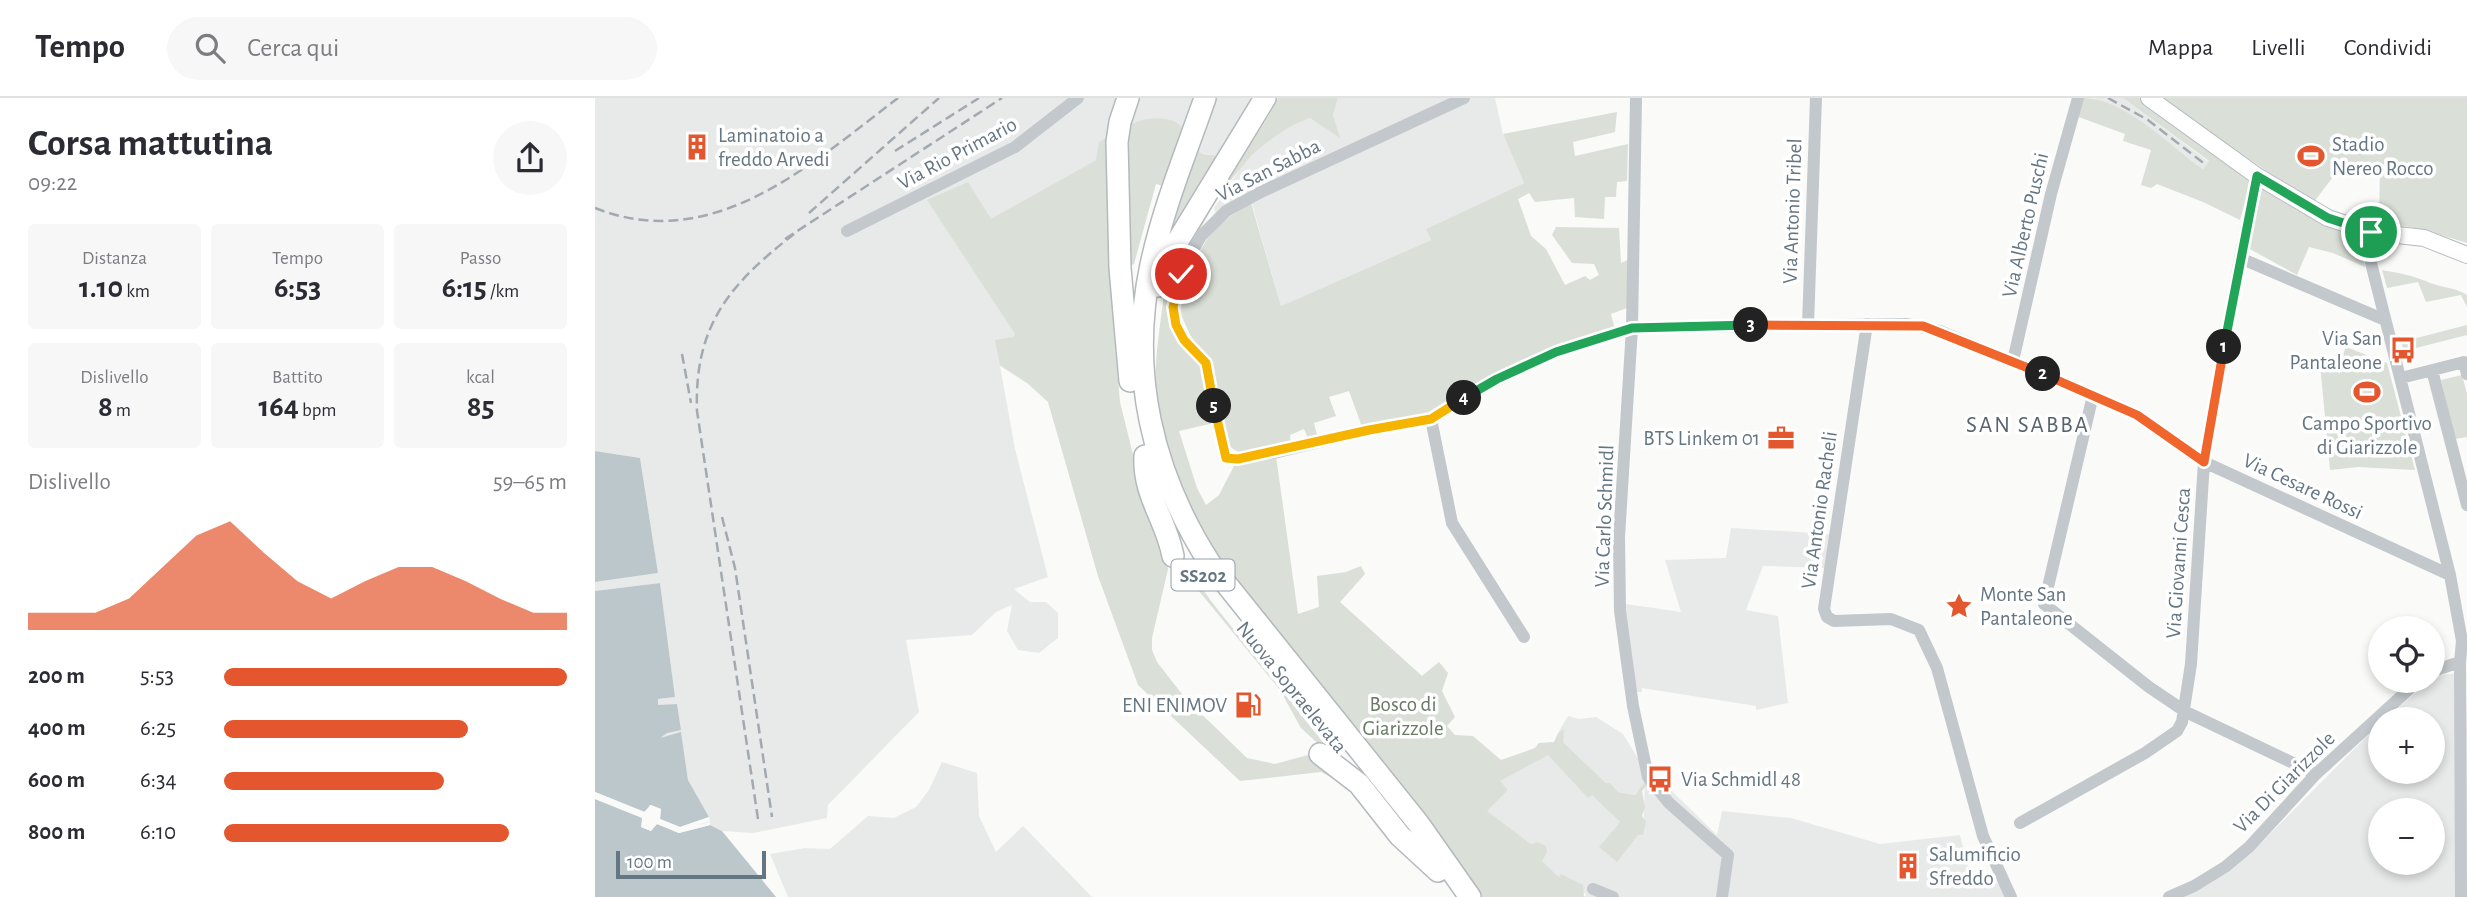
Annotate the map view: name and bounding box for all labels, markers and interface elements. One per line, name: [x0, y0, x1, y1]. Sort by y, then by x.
search box: [167, 17, 657, 80]
icon: search: [191, 29, 229, 67]
text: Tempo: [35, 31, 125, 64]
text: Cerca qui: [247, 35, 339, 61]
text: Mappa: [2148, 36, 2213, 60]
text: Livelli: [2251, 36, 2306, 60]
text: Condividi: [2344, 36, 2432, 60]
street label: Via Rio Primario: [894, 113, 1020, 194]
button: share: [493, 121, 567, 195]
text: Corsa mattutina: [28, 125, 273, 163]
place label: Laminatoio a freddo Arvedi: [718, 125, 830, 170]
building icon: Laminatoio a freddo Arvedi: [682, 132, 712, 162]
place label: Stadio Nereo Rocco: [2332, 134, 2434, 179]
street label: Via San Sabba: [1213, 135, 1324, 206]
street label: Via Antonio Tribel: [1779, 138, 1806, 284]
sports icon: Stadio Nereo Rocco: [2296, 141, 2326, 171]
street label: Via Alberto Puschi: [1999, 151, 2052, 300]
text: 09:22: [28, 172, 77, 195]
pin: [2341, 202, 2401, 262]
icon: arrive: [2352, 213, 2390, 251]
pin: [1151, 244, 1211, 304]
text: Distanza: [82, 249, 147, 268]
text: Tempo: [272, 249, 323, 268]
text: Passo: [460, 249, 501, 268]
icon: check: [1162, 255, 1200, 293]
text: 1.10: [79, 273, 123, 303]
text: 6:53: [274, 273, 321, 303]
text: 6:15: [442, 273, 487, 303]
text: km: [123, 282, 150, 301]
text: /km: [487, 282, 519, 301]
pin: 3: [1733, 308, 1769, 342]
text: 3: [1746, 315, 1755, 334]
place label: Via San Pantaleone: [2289, 328, 2382, 373]
pin: 1: [2207, 330, 2241, 364]
bus stop icon: Via San Pantaleone: [2388, 335, 2418, 365]
text: 1: [2220, 337, 2227, 356]
pin: 2: [2025, 356, 2061, 392]
text: 2: [2038, 364, 2047, 383]
text: Dislivello: [80, 368, 149, 387]
text: Battito: [272, 368, 323, 387]
text: kcal: [466, 368, 495, 387]
sports icon: Campo Sportivo di Giarizzole: [2352, 377, 2382, 407]
pin: 4: [1447, 380, 1481, 416]
pin: 5: [1197, 388, 1231, 424]
text: 4: [1459, 388, 1468, 407]
text: 8: [98, 392, 113, 422]
text: 164: [259, 392, 299, 422]
text: 85: [467, 392, 494, 422]
text: 5: [1209, 396, 1218, 415]
text: m: [113, 401, 131, 420]
text: bpm: [299, 401, 336, 420]
place label: Campo Sportivo di Giarizzole: [2302, 413, 2432, 458]
district label: SAN SABBA: [1966, 414, 2090, 437]
office icon: BTS Linkem 01: [1766, 423, 1796, 453]
place label: BTS Linkem 01: [1643, 428, 1760, 449]
street label: Via Antonio Racheli: [1798, 430, 1841, 590]
street label: Via Carlo Schmidl: [1592, 444, 1617, 588]
street label: Via Cesare Rossi: [2240, 450, 2366, 523]
text: Dislivello: [28, 471, 111, 494]
text: 59–65 m: [493, 471, 567, 494]
street label: Via Giovanni Cesca: [2163, 487, 2194, 639]
road number: SS202: [1171, 560, 1235, 590]
place label: Monte San Pantaleone: [1980, 584, 2073, 629]
place icon: Monte San Pantaleone: [1944, 591, 1974, 621]
map controls: [2368, 616, 2445, 875]
button: locate: [2368, 616, 2445, 693]
street label: Nuova Sopraelevata: [1232, 618, 1351, 757]
text: 200 m: [28, 665, 85, 688]
text: 5:53: [140, 665, 174, 688]
fuel station icon: ENI ENIMOV: [1233, 690, 1263, 720]
park label: Bosco di Giarizzole: [1362, 694, 1444, 739]
place label: ENI ENIMOV: [1122, 695, 1227, 716]
button: +: [2368, 707, 2445, 784]
text: 400 m: [28, 717, 86, 740]
text: 6:25: [140, 717, 176, 740]
street label: Via Di Giarizzole: [2230, 728, 2339, 837]
bus stop icon: Via Schmidl 48: [1645, 764, 1675, 794]
text: 600 m: [28, 769, 85, 792]
text: 6:34: [140, 769, 177, 792]
place label: Via Schmidl 48: [1681, 769, 1801, 790]
button: −: [2368, 798, 2445, 875]
text: 800 m: [28, 821, 85, 844]
text: 6:10: [140, 821, 176, 844]
place label: Salumificio Sfreddo: [1929, 844, 2021, 889]
scale bar: [616, 848, 767, 880]
building icon: Salumificio Sfreddo: [1893, 851, 1923, 881]
text: 100 m: [627, 853, 672, 872]

